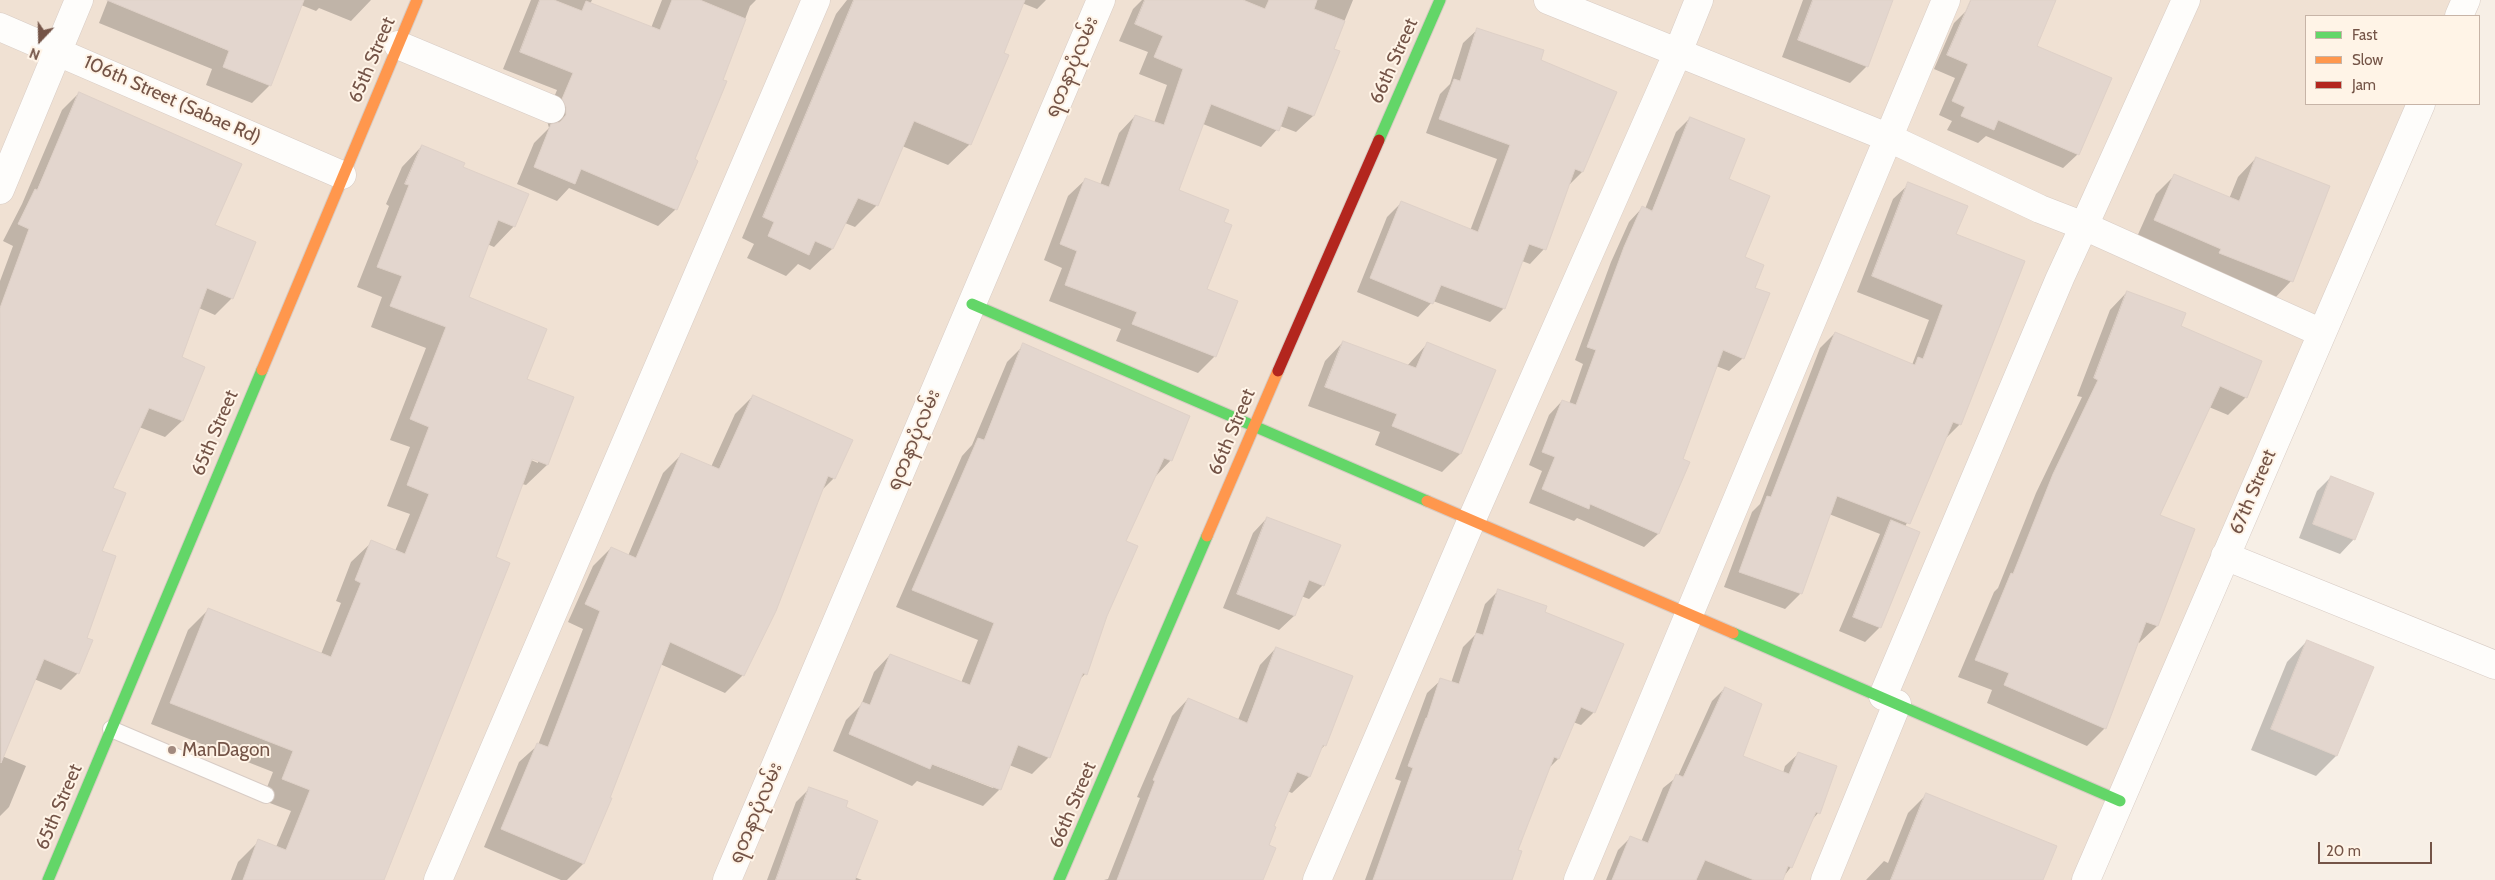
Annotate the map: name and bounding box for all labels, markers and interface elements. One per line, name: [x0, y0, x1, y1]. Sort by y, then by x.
street label: ရတနာပုံလမ်း: [1040, 13, 1104, 121]
street label: 65th Street: [344, 14, 400, 106]
north arrow: [15, 15, 65, 65]
street label: 66th Street: [1365, 15, 1423, 107]
legend: [2305, 15, 2480, 105]
text: Fast: [2352, 26, 2377, 44]
text: N: [27, 44, 42, 64]
street label: 106th Street (Sabae Rd): [80, 51, 264, 149]
text: Slow: [2352, 51, 2383, 69]
text: Jam: [2352, 76, 2376, 94]
street label: 66th Street: [1204, 385, 1260, 479]
street label: ရတနာပုံလမ်း: [882, 386, 946, 494]
street label: 65th Street: [187, 387, 243, 479]
street label: 67th Street: [2225, 446, 2281, 538]
place label: ManDagon: [182, 739, 270, 761]
marker: ManDagon: [166, 744, 178, 756]
street label: 66th Street: [1045, 758, 1101, 852]
street label: ရတနာပုံလမ်း: [724, 759, 788, 867]
street label: 65th Street: [31, 761, 87, 853]
scale bar: [2320, 832, 2434, 864]
text: 20 m: [2326, 842, 2361, 860]

